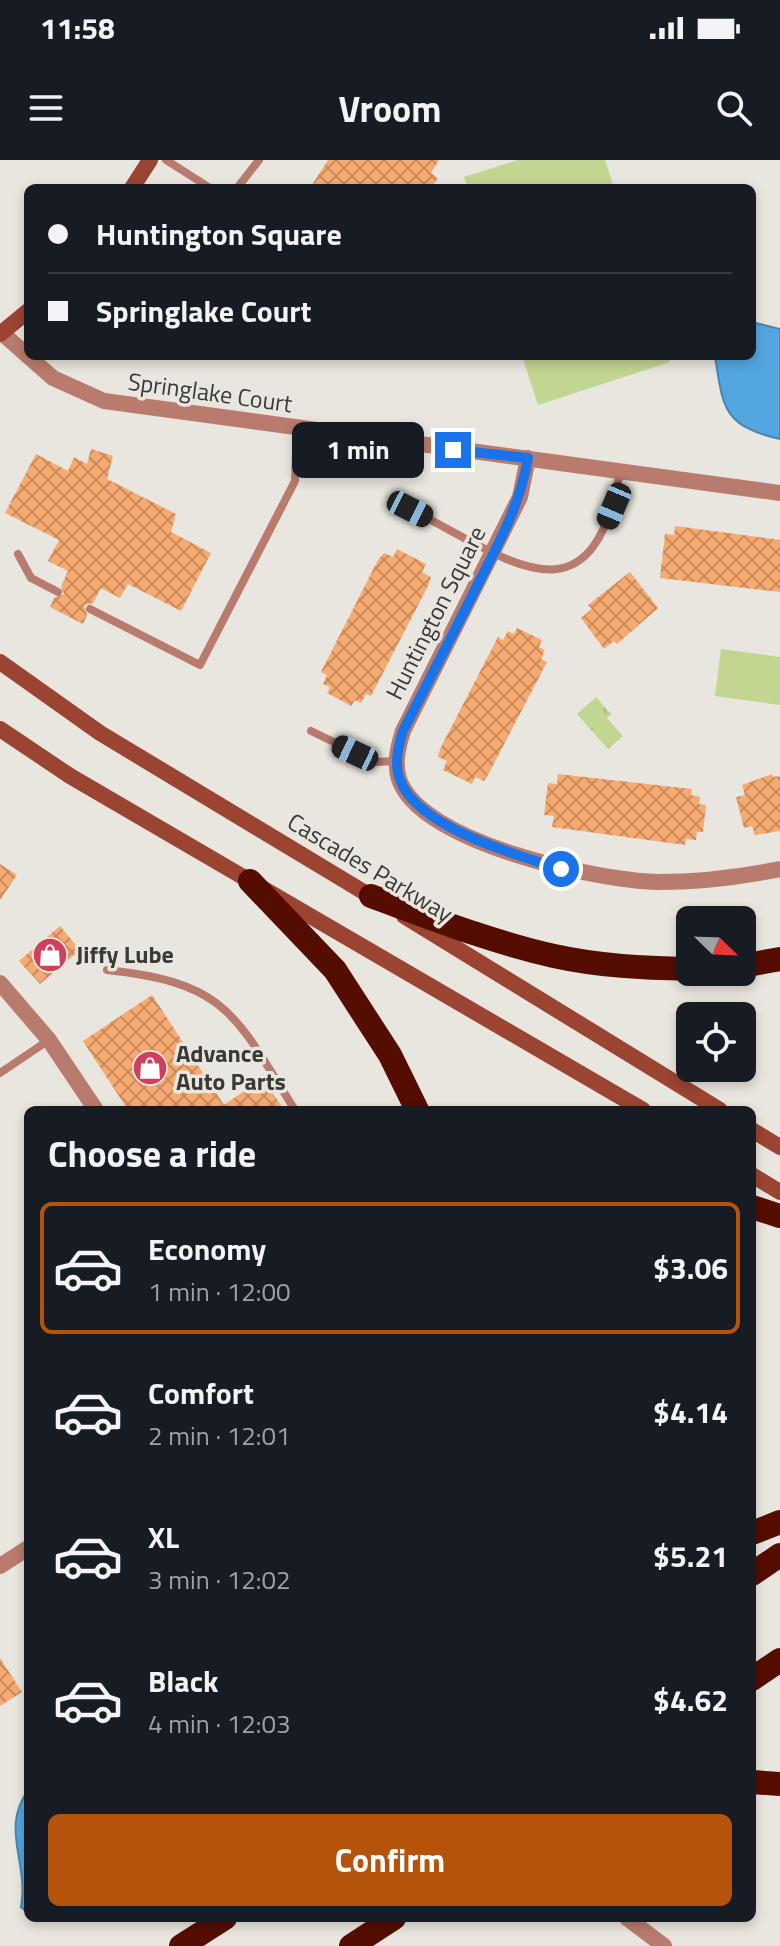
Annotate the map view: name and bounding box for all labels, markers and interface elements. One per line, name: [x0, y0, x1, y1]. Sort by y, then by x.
text: 11:58: [40, 5, 115, 51]
text: Vroom: [339, 81, 441, 136]
icon: menu: [24, 86, 68, 130]
icon: search: [712, 86, 756, 130]
text: Huntington Square: [96, 211, 342, 257]
text: Springlake Court: [96, 288, 311, 334]
street label: Springlake Court: [126, 363, 295, 421]
callout: 1 min: [293, 422, 425, 478]
text: 1 min: [326, 430, 390, 469]
route end: [435, 432, 471, 468]
car: [594, 479, 634, 533]
car: [383, 487, 437, 531]
street label: Huntington Square: [376, 519, 494, 706]
car: [328, 732, 382, 774]
street label: Cascades Parkway: [281, 803, 461, 931]
route start: [543, 851, 579, 887]
north arrow: [676, 906, 756, 986]
map controls: [676, 906, 756, 1082]
shop icon: Jiffy Lube: [31, 936, 69, 974]
place label: Jiffy Lube: [76, 936, 174, 972]
button: locate: [676, 1002, 756, 1082]
place label: Advance Auto Parts: [176, 1035, 286, 1099]
shop icon: Advance Auto Parts: [131, 1049, 169, 1087]
text: Choose a ride: [48, 1126, 256, 1181]
text: Economy: [148, 1226, 266, 1272]
icon: car: [52, 1232, 124, 1304]
text: $3.06: [653, 1245, 728, 1291]
text: 1 min · 12:00: [148, 1272, 291, 1311]
text: Comfort: [148, 1370, 254, 1416]
icon: car: [52, 1376, 124, 1448]
text: $4.14: [653, 1389, 728, 1435]
text: 2 min · 12:01: [148, 1416, 291, 1455]
text: XL: [148, 1514, 179, 1560]
icon: car: [52, 1520, 124, 1592]
text: $5.21: [653, 1533, 728, 1579]
text: 3 min · 12:02: [148, 1560, 291, 1599]
text: Black: [148, 1658, 219, 1704]
icon: car: [52, 1664, 124, 1736]
text: $4.62: [653, 1677, 728, 1723]
text: 4 min · 12:03: [148, 1704, 291, 1743]
button: Confirm: [48, 1814, 732, 1906]

